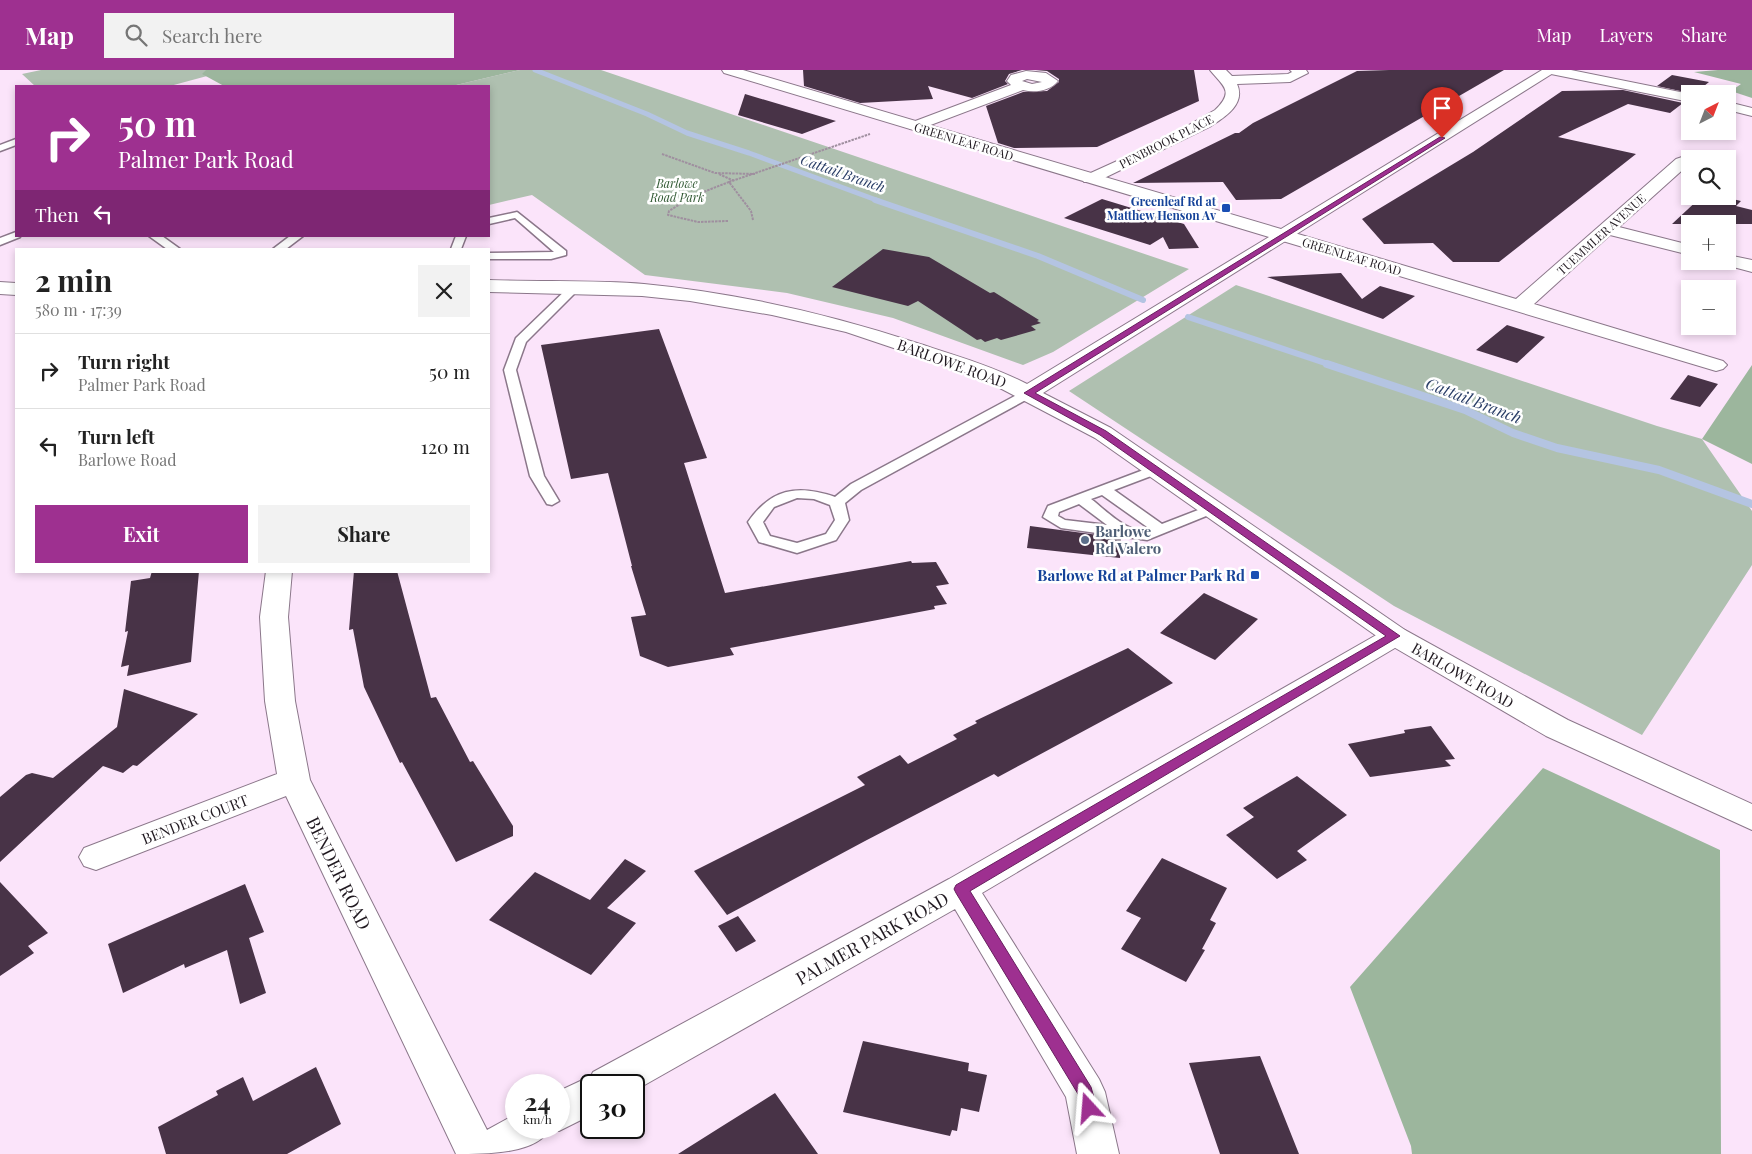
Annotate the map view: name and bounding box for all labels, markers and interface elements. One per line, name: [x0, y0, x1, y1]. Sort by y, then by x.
search box: [104, 13, 454, 58]
text: Map: [25, 19, 74, 51]
icon: search: [122, 21, 150, 49]
text: Search here: [162, 22, 262, 48]
text: Map: [1536, 23, 1571, 47]
text: Layers: [1599, 23, 1653, 47]
text: Share: [1681, 23, 1727, 47]
north arrow: [1681, 85, 1736, 140]
map controls: [1681, 85, 1736, 335]
pin: [1421, 87, 1463, 138]
icon: arrive: [1428, 94, 1456, 122]
text: 50 m: [118, 99, 196, 146]
icon: right: [35, 105, 100, 170]
street label: PENBROOK PLACE: [1116, 110, 1216, 172]
street label: GREENLEAF ROAD: [912, 118, 1016, 164]
text: Palmer Park Road: [118, 144, 294, 174]
water label: Cattail Branch: [798, 150, 888, 196]
button: search: [1681, 150, 1736, 205]
park label: Barlowe Road Park: [649, 175, 704, 205]
street label: TUEMMLER AVENUE: [1553, 190, 1649, 278]
place label: Greenleaf Rd at Matthew Henson Av: [1107, 193, 1217, 223]
icon: left: [89, 200, 117, 228]
text: Then: [35, 201, 79, 227]
marker: Greenleaf Rd at Matthew Henson Av: [1220, 202, 1232, 214]
button: +: [1681, 215, 1736, 270]
street label: GREENLEAF ROAD: [1300, 233, 1404, 279]
text: 2 min: [35, 260, 112, 300]
button: close: [418, 265, 470, 317]
button: −: [1681, 280, 1736, 335]
text: 580 m · 17:39: [35, 299, 122, 320]
street label: BARLOWE ROAD: [895, 334, 1010, 392]
text: Turn right: [78, 348, 170, 374]
icon: right: [35, 357, 63, 385]
text: 50 m: [429, 358, 470, 384]
water label: Cattail Branch: [1423, 372, 1525, 428]
text: Palmer Park Road: [78, 374, 206, 395]
text: Turn left: [78, 423, 155, 449]
icon: left: [35, 432, 63, 460]
text: 120 m: [421, 433, 470, 459]
text: Barlowe Road: [78, 449, 176, 470]
button: Exit: [35, 505, 248, 563]
button: Share: [258, 505, 470, 563]
place label: Barlowe Rd Valero: [1095, 521, 1161, 558]
marker: Barlowe Rd Valero: [1079, 534, 1091, 546]
place label: Barlowe Rd at Palmer Park Rd: [1037, 565, 1245, 585]
marker: Barlowe Rd at Palmer Park Rd: [1249, 569, 1261, 581]
street label: BARLOWE ROAD: [1408, 638, 1518, 712]
street label: BENDER COURT: [139, 789, 251, 849]
street label: BENDER ROAD: [301, 812, 377, 934]
street label: PALMER PARK ROAD: [791, 886, 953, 990]
speed limit sign: 30: [580, 1074, 645, 1139]
position arrow: [1062, 1081, 1114, 1133]
text: 24: [524, 1084, 551, 1117]
text: km/h: [523, 1111, 552, 1127]

